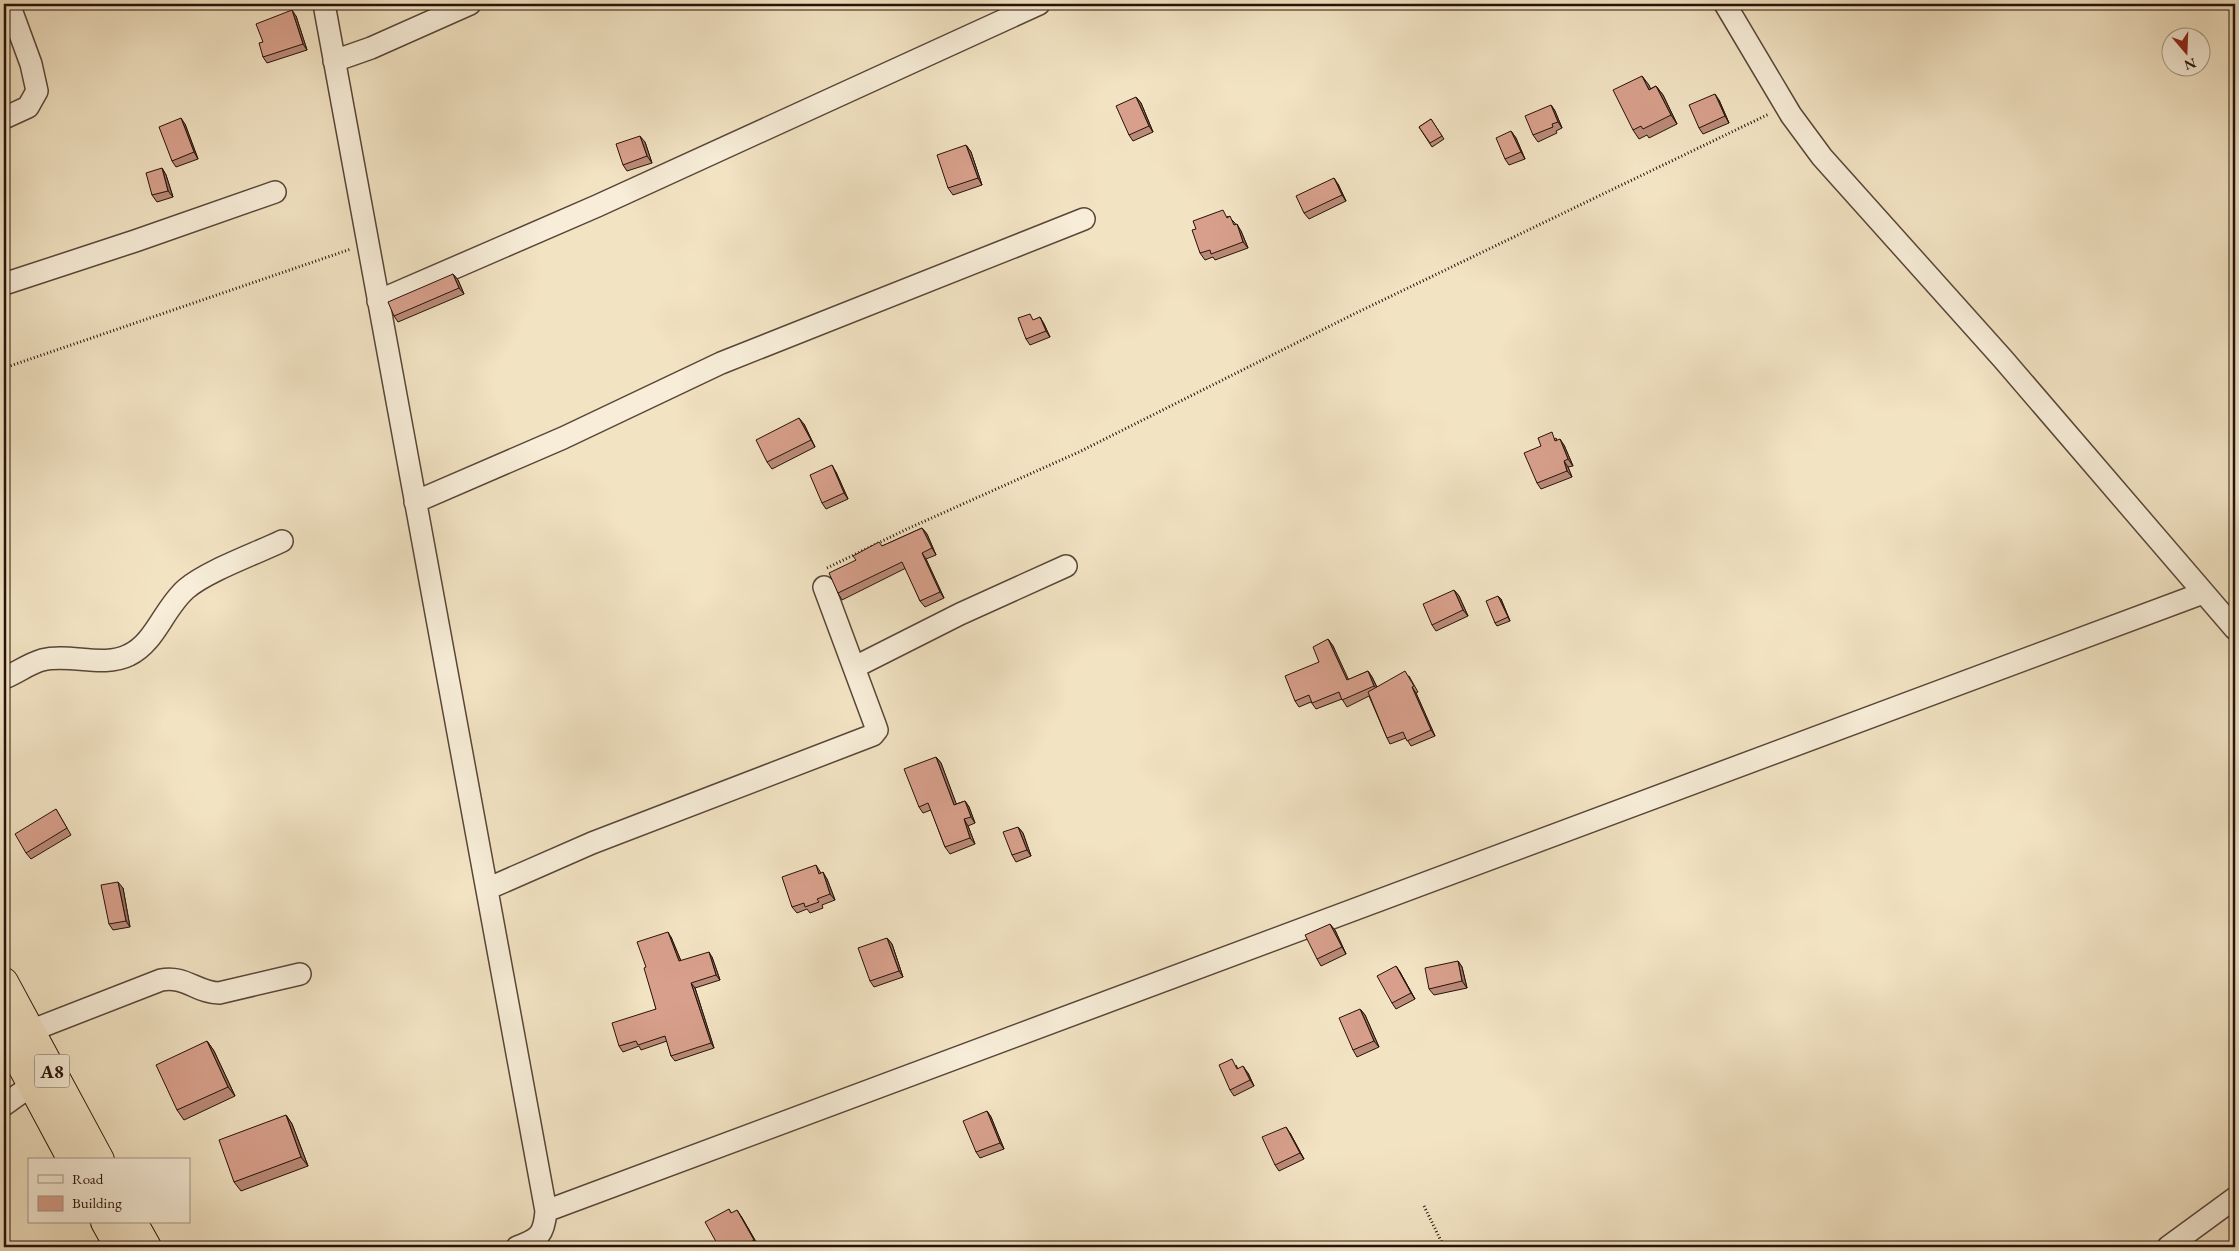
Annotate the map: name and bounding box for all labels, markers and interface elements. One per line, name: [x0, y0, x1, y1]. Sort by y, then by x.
north arrow: [2162, 28, 2212, 78]
text: N: [2181, 54, 2199, 75]
road number: A8: [34, 1054, 70, 1088]
legend: [28, 1158, 190, 1224]
text: Road: [72, 1169, 104, 1188]
text: Building: [72, 1193, 122, 1212]

